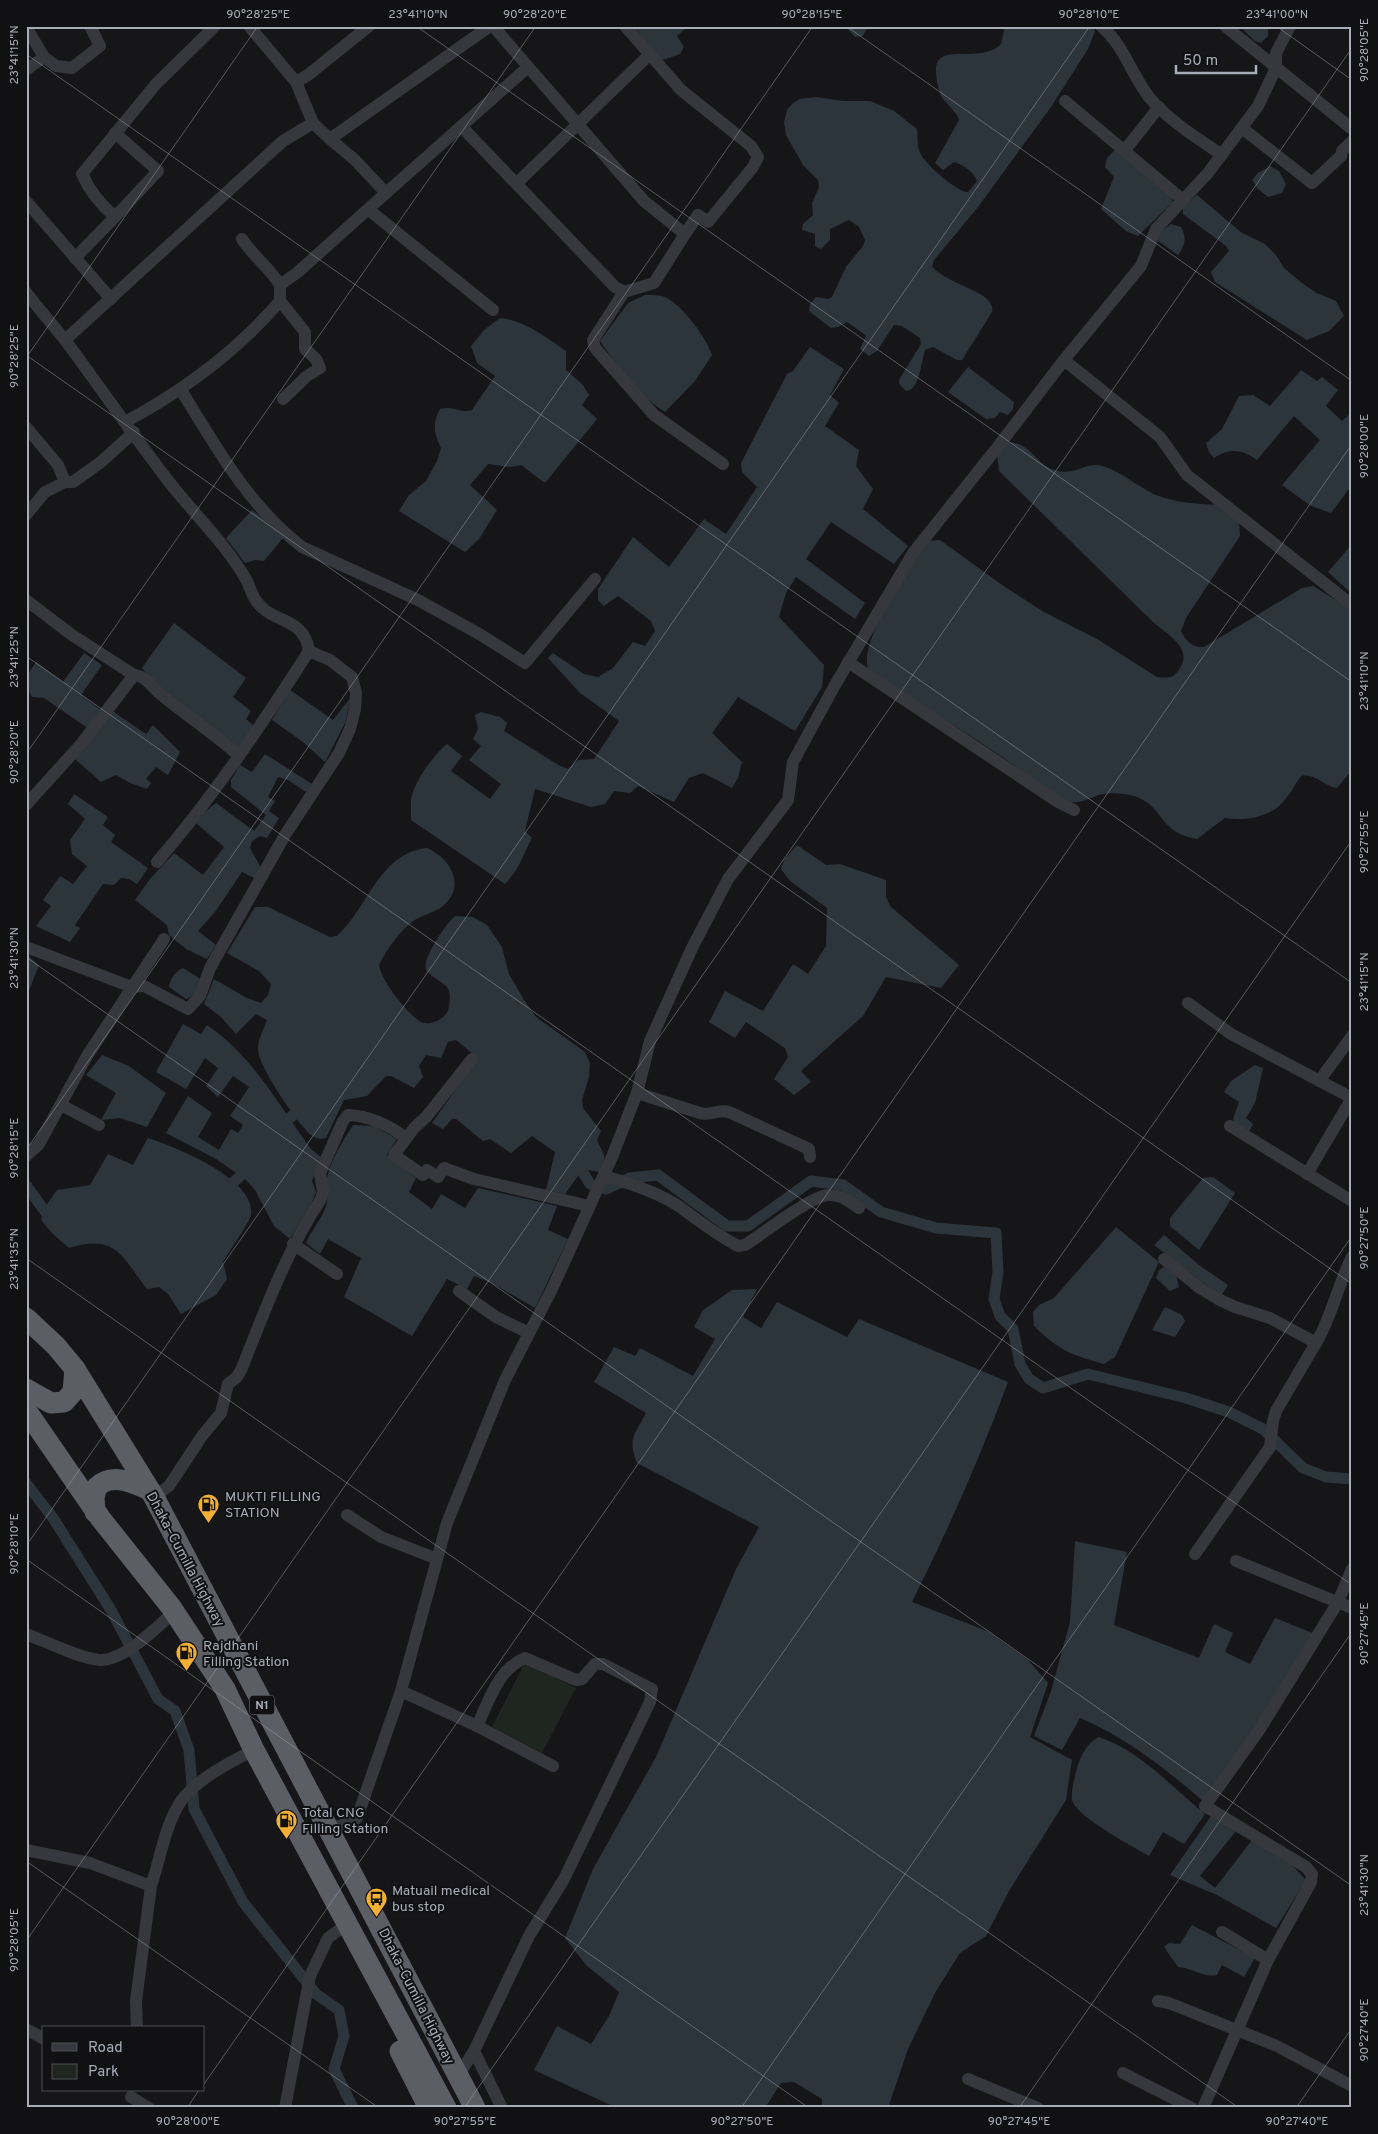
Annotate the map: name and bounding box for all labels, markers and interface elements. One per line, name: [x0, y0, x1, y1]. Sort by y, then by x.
text: 90°28'25"E: [226, 7, 290, 23]
text: 23°41'10"N: [388, 7, 448, 23]
text: 90°28'20"E: [503, 7, 567, 23]
text: 90°28'15"E: [782, 7, 842, 23]
text: 90°28'10"E: [1058, 7, 1120, 23]
text: 23°41'00"N: [1246, 7, 1308, 23]
text: 90°28'05"E: [1357, 18, 1373, 82]
text: 23°41'15"N: [7, 25, 23, 85]
scale bar: [1176, 42, 1256, 74]
text: 50 m: [1183, 52, 1218, 71]
text: 90°28'25"E: [7, 324, 23, 388]
text: 90°28'00"E: [1357, 414, 1373, 478]
text: 23°41'25"N: [7, 626, 23, 688]
text: 23°41'10"N: [1357, 651, 1373, 711]
text: 90°28'20"E: [7, 720, 23, 784]
text: 90°27'55"E: [1357, 811, 1373, 873]
text: 23°41'30"N: [7, 927, 23, 989]
text: 23°41'15"N: [1357, 952, 1373, 1012]
text: 90°28'15"E: [7, 1118, 23, 1178]
text: 90°27'50"E: [1357, 1207, 1373, 1269]
text: 23°41'35"N: [7, 1228, 23, 1290]
street label: Dhaka–Cumilla Highway: [142, 1489, 228, 1630]
place label: MUKTI FILLING STATION: [225, 1489, 321, 1522]
fuel station icon: MUKTI FILLING STATION: [197, 1492, 221, 1523]
text: 90°28'10"E: [7, 1513, 23, 1575]
text: 90°27'45"E: [1357, 1603, 1373, 1665]
place label: Rajdhani Filling Station: [203, 1638, 289, 1671]
fuel station icon: Rajdhani Filling Station: [175, 1641, 199, 1672]
road number: N1: [250, 1696, 274, 1714]
place label: Total CNG Filling Station: [302, 1805, 388, 1838]
fuel station icon: Total CNG Filling Station: [274, 1808, 298, 1839]
text: 23°41'30"N: [1357, 1854, 1373, 1916]
place label: Matuail medical bus stop: [392, 1883, 490, 1916]
bus stop icon: Matuail medical bus stop: [364, 1886, 388, 1917]
text: 90°28'05"E: [7, 1908, 23, 1972]
street label: Dhaka–Cumilla Highway: [374, 1926, 457, 2068]
text: 90°27'40"E: [1357, 1999, 1373, 2061]
legend: [42, 2026, 205, 2092]
text: Road: [88, 2039, 123, 2058]
text: Park: [88, 2063, 119, 2082]
text: 90°28'00"E: [156, 2114, 220, 2130]
text: 90°27'55"E: [434, 2114, 496, 2130]
text: 90°27'50"E: [711, 2114, 773, 2130]
text: 90°27'45"E: [988, 2114, 1050, 2130]
text: 90°27'40"E: [1266, 2114, 1328, 2130]

